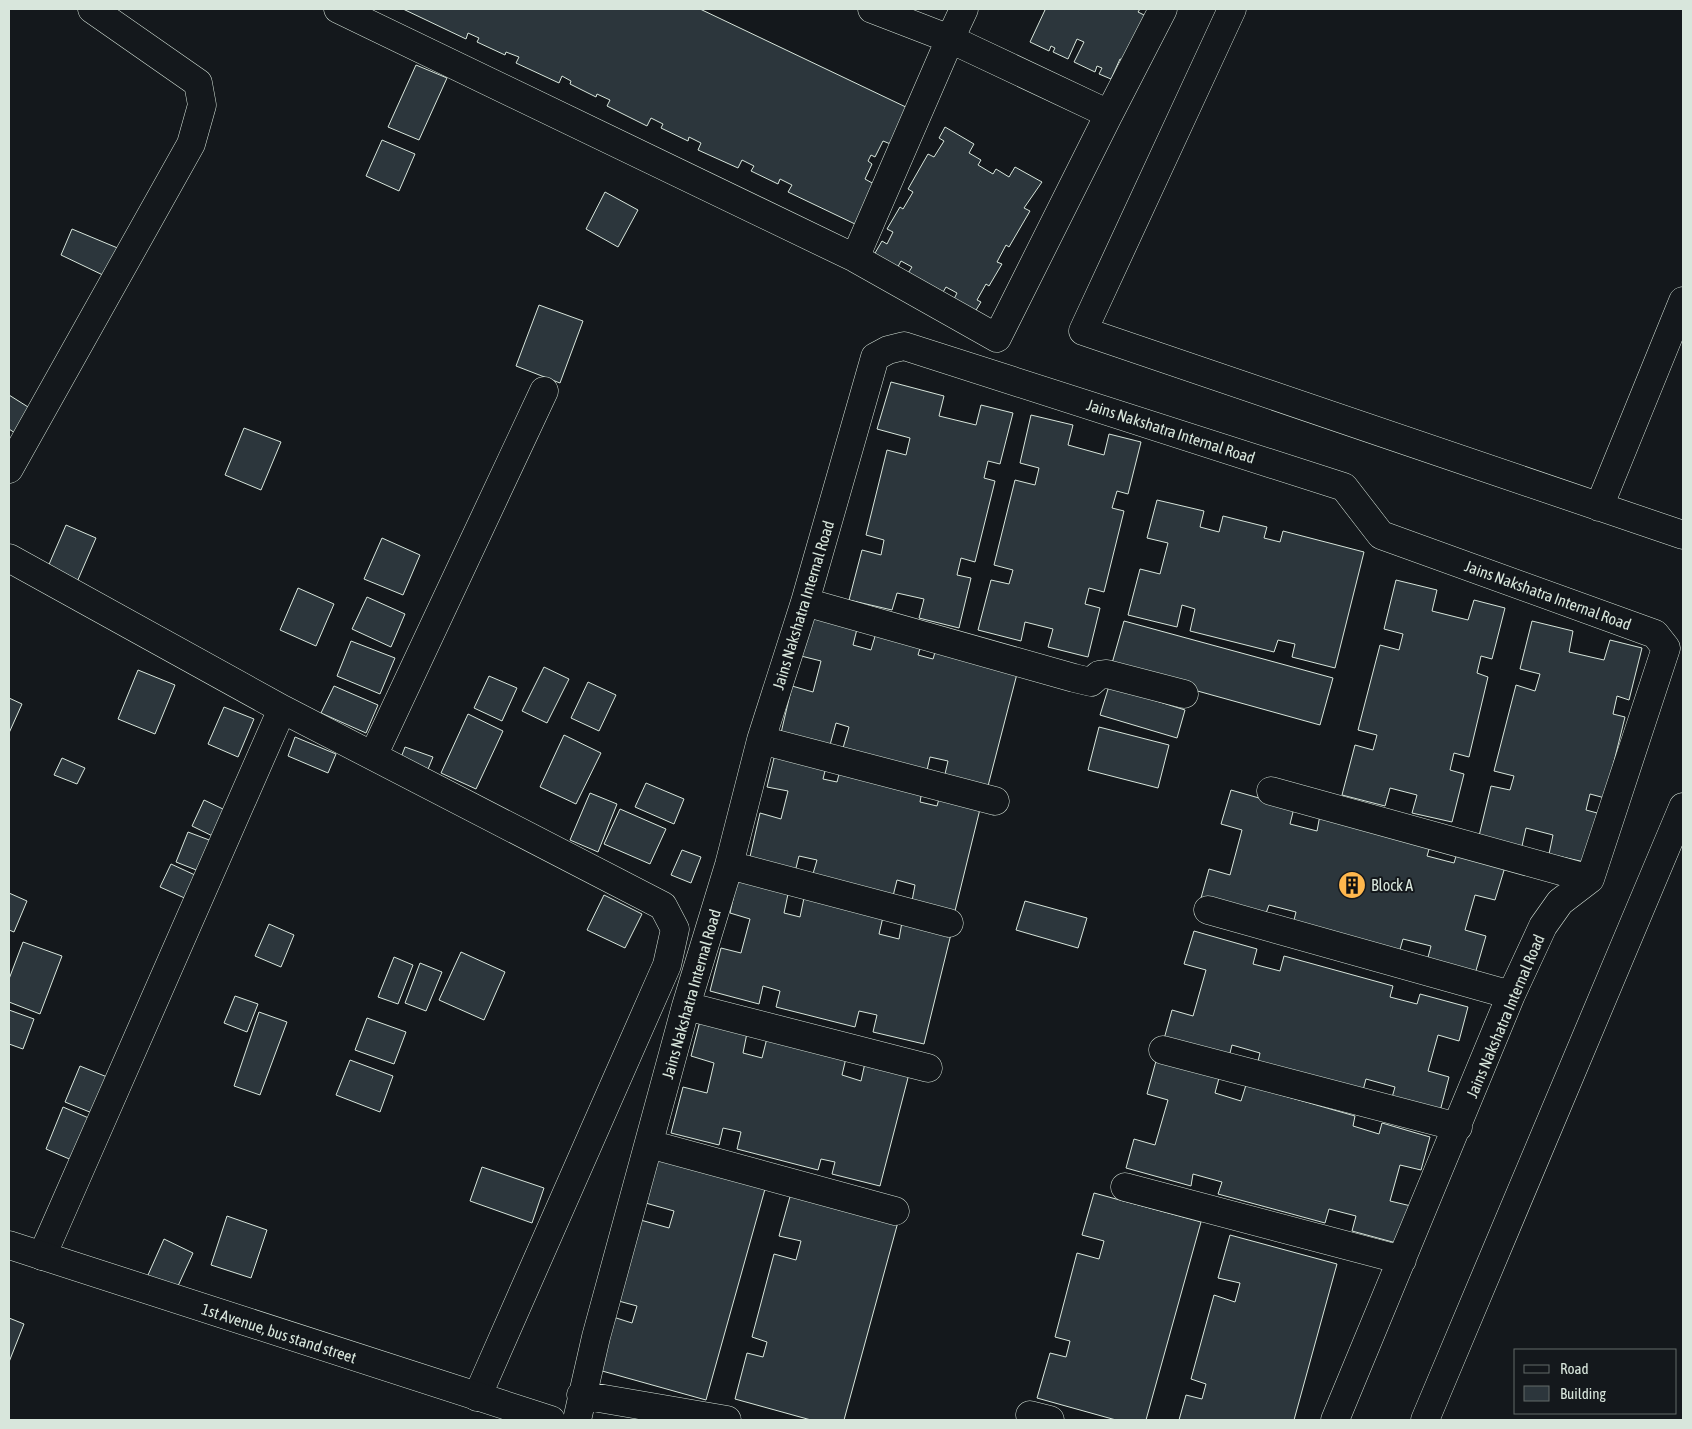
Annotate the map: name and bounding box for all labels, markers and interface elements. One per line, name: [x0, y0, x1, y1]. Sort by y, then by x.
street label: Jains Nakshatra Internal Road: [1085, 395, 1257, 467]
street label: Jains Nakshatra Internal Road: [769, 518, 837, 692]
street label: Jains Nakshatra Internal Road: [1462, 556, 1634, 634]
building icon: Block A: [1337, 870, 1367, 900]
place label: Block A: [1371, 876, 1413, 894]
street label: Jains Nakshatra Internal Road: [658, 907, 724, 1081]
street label: Jains Nakshatra Internal Road: [1462, 932, 1548, 1100]
street label: 1st Avenue, bus stand street: [199, 1299, 359, 1367]
legend: [1514, 1349, 1677, 1414]
text: Road: [1560, 1360, 1589, 1377]
text: Building: [1560, 1385, 1606, 1402]

